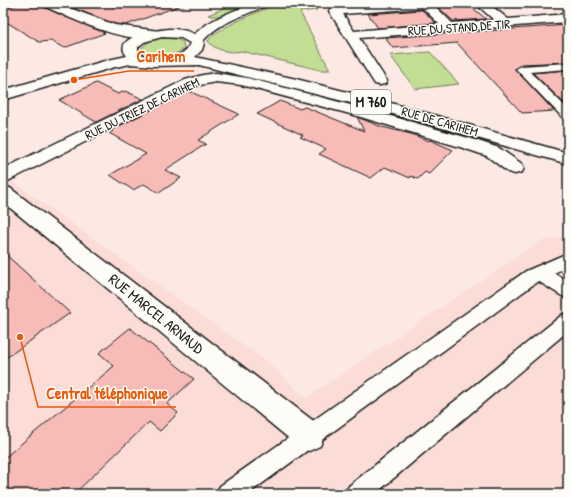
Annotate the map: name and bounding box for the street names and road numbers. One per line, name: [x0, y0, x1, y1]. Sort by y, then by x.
street label: RUE DU STAND DE TIR: [407, 14, 511, 40]
street label: RUE DU TRIEZ DE CARIHEM: [82, 72, 203, 144]
road number: M 760: [351, 90, 391, 114]
street label: RUE DE CARIHEM: [400, 102, 481, 141]
street label: RUE MARCEL ARNAUD: [104, 269, 209, 359]

